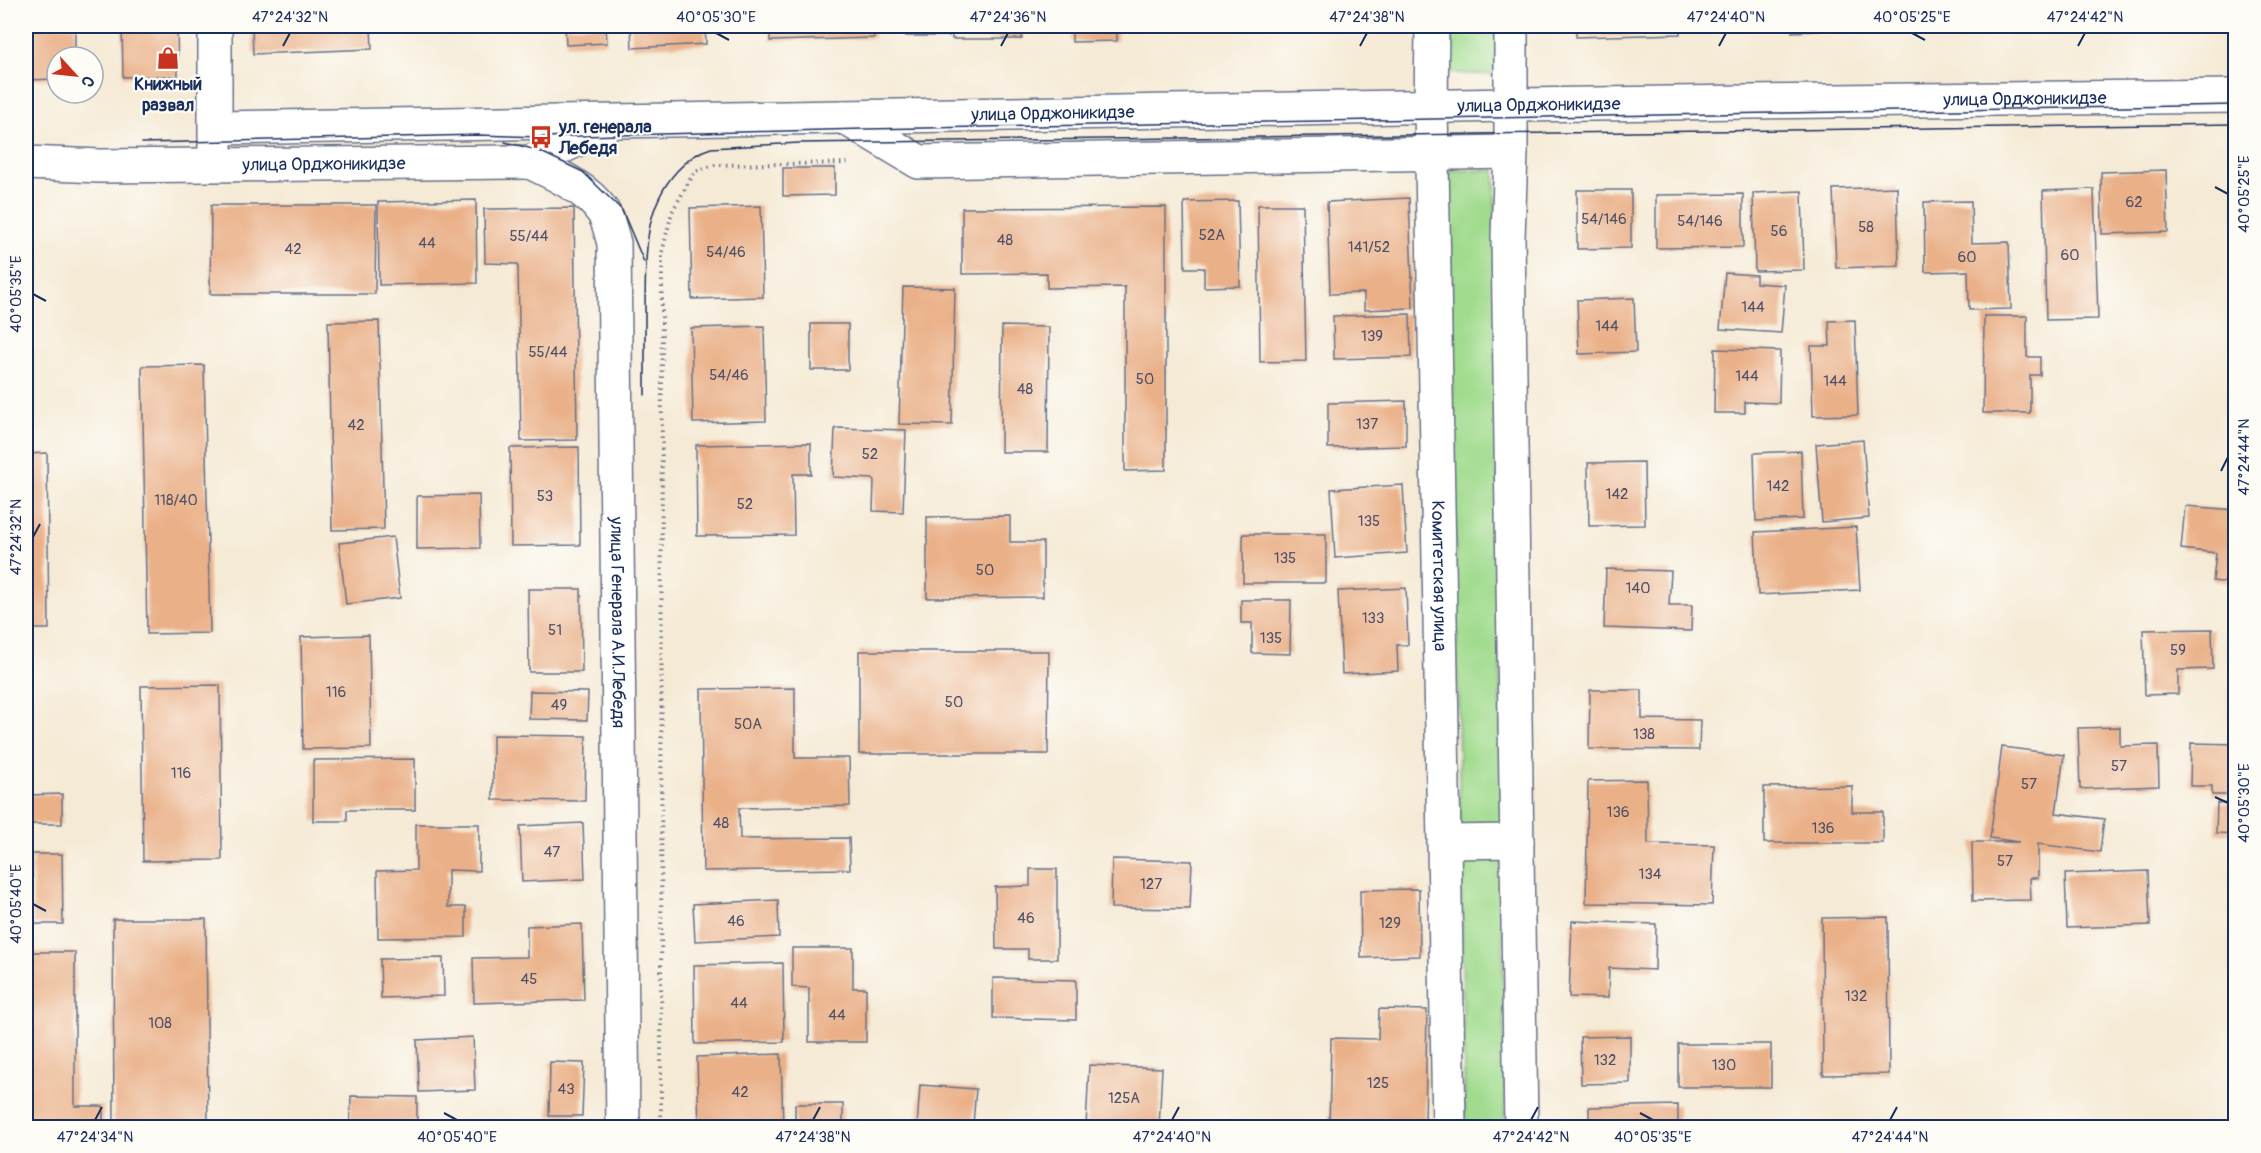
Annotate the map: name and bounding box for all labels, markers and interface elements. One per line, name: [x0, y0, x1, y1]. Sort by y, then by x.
text: 47°24'32"N: [252, 8, 328, 27]
text: 40°05'30"E: [676, 8, 756, 27]
text: 47°24'36"N: [970, 8, 1046, 27]
text: 47°24'38"N: [1329, 8, 1405, 27]
text: 47°24'40"N: [1687, 8, 1765, 27]
text: 40°05'25"E: [1873, 8, 1951, 27]
text: 47°24'42"N: [2047, 8, 2123, 27]
north arrow: [45, 45, 105, 105]
shop icon: Книжный развал: [155, 45, 181, 71]
text: С: [76, 72, 99, 90]
place label: Книжный развал: [134, 73, 202, 117]
street label: улица Орджоникидзе: [1942, 86, 2107, 111]
street label: улица Орджоникидзе: [1456, 92, 1621, 117]
street label: улица Орджоникидзе: [970, 100, 1135, 126]
place label: ул. генерала Лебедя: [558, 116, 652, 160]
bus stop icon: ул. генерала Лебедя: [528, 124, 554, 150]
street label: улица Орджоникидзе: [241, 152, 406, 176]
text: 40°05'25"E: [2235, 155, 2254, 233]
house number: 62: [2125, 193, 2143, 212]
house number: 54/146: [1581, 210, 1627, 229]
house number: 54/146: [1677, 212, 1723, 231]
house number: 58: [1858, 218, 1874, 237]
house number: 56: [1771, 222, 1787, 241]
house number: 52А: [1199, 226, 1225, 245]
house number: 55/44: [509, 227, 549, 246]
house number: 48: [997, 231, 1014, 250]
house number: 44: [418, 234, 436, 253]
house number: 141/52: [1348, 238, 1390, 257]
house number: 42: [284, 240, 302, 259]
house number: 54/46: [706, 243, 746, 262]
house number: 60: [2061, 246, 2079, 265]
house number: 60: [1958, 248, 1976, 267]
text: 40°05'35"E: [7, 255, 26, 333]
house number: 144: [1741, 298, 1765, 317]
house number: 144: [1595, 317, 1619, 336]
house number: 139: [1361, 327, 1383, 346]
house number: 55/44: [528, 343, 568, 362]
house number: 54/46: [709, 366, 749, 385]
house number: 144: [1735, 367, 1759, 386]
house number: 50: [1136, 370, 1154, 389]
house number: 144: [1823, 372, 1847, 391]
house number: 48: [1017, 380, 1034, 399]
house number: 137: [1356, 415, 1378, 434]
house number: 42: [347, 416, 365, 435]
text: 47°24'44"N: [2235, 419, 2254, 495]
house number: 52: [862, 445, 878, 464]
house number: 142: [1767, 477, 1789, 496]
house number: 142: [1606, 485, 1628, 504]
house number: 53: [537, 487, 553, 506]
house number: 118/40: [154, 491, 198, 510]
house number: 52: [737, 495, 753, 514]
text: 47°24'32"N: [7, 499, 26, 575]
street label: Комитетская улица: [1426, 500, 1452, 652]
house number: 135: [1358, 512, 1380, 531]
street label: улица Генерала А.И.Лебедя: [605, 516, 630, 728]
house number: 135: [1274, 549, 1296, 568]
house number: 50: [976, 561, 994, 580]
house number: 140: [1626, 579, 1650, 598]
house number: 133: [1362, 609, 1384, 628]
house number: 51: [548, 621, 562, 640]
house number: 135: [1260, 629, 1282, 648]
house number: 59: [2170, 641, 2186, 660]
house number: 116: [326, 683, 346, 702]
house number: 50: [945, 693, 963, 712]
house number: 49: [551, 696, 567, 715]
house number: 50А: [734, 715, 762, 734]
house number: 138: [1633, 725, 1655, 744]
house number: 57: [2111, 757, 2127, 776]
text: 40°05'30"E: [2235, 763, 2254, 843]
house number: 116: [171, 764, 191, 783]
house number: 57: [2021, 775, 2037, 794]
house number: 136: [1607, 803, 1629, 822]
house number: 48: [713, 814, 730, 833]
house number: 136: [1812, 819, 1834, 838]
house number: 47: [544, 843, 560, 862]
house number: 57: [1997, 852, 2013, 871]
text: 40°05'40"E: [7, 864, 26, 944]
house number: 134: [1639, 865, 1662, 884]
house number: 127: [1140, 875, 1162, 894]
house number: 46: [1017, 909, 1035, 928]
house number: 46: [727, 912, 745, 931]
house number: 129: [1379, 914, 1401, 933]
house number: 45: [521, 970, 537, 989]
house number: 132: [1845, 987, 1867, 1006]
house number: 44: [730, 994, 748, 1013]
house number: 44: [828, 1006, 846, 1025]
house number: 108: [148, 1014, 172, 1033]
house number: 132: [1594, 1051, 1616, 1070]
house number: 130: [1712, 1056, 1736, 1075]
house number: 125: [1367, 1074, 1389, 1093]
house number: 43: [557, 1080, 575, 1099]
house number: 42: [731, 1083, 749, 1102]
house number: 125А: [1108, 1089, 1140, 1108]
text: 47°24'34"N: [57, 1128, 133, 1147]
text: 40°05'40"E: [417, 1128, 497, 1147]
text: 47°24'38"N: [775, 1128, 851, 1147]
text: 47°24'40"N: [1133, 1128, 1211, 1147]
text: 47°24'42"N: [1493, 1128, 1569, 1147]
text: 40°05'35"E: [1614, 1128, 1692, 1147]
text: 47°24'44"N: [1852, 1128, 1928, 1147]

